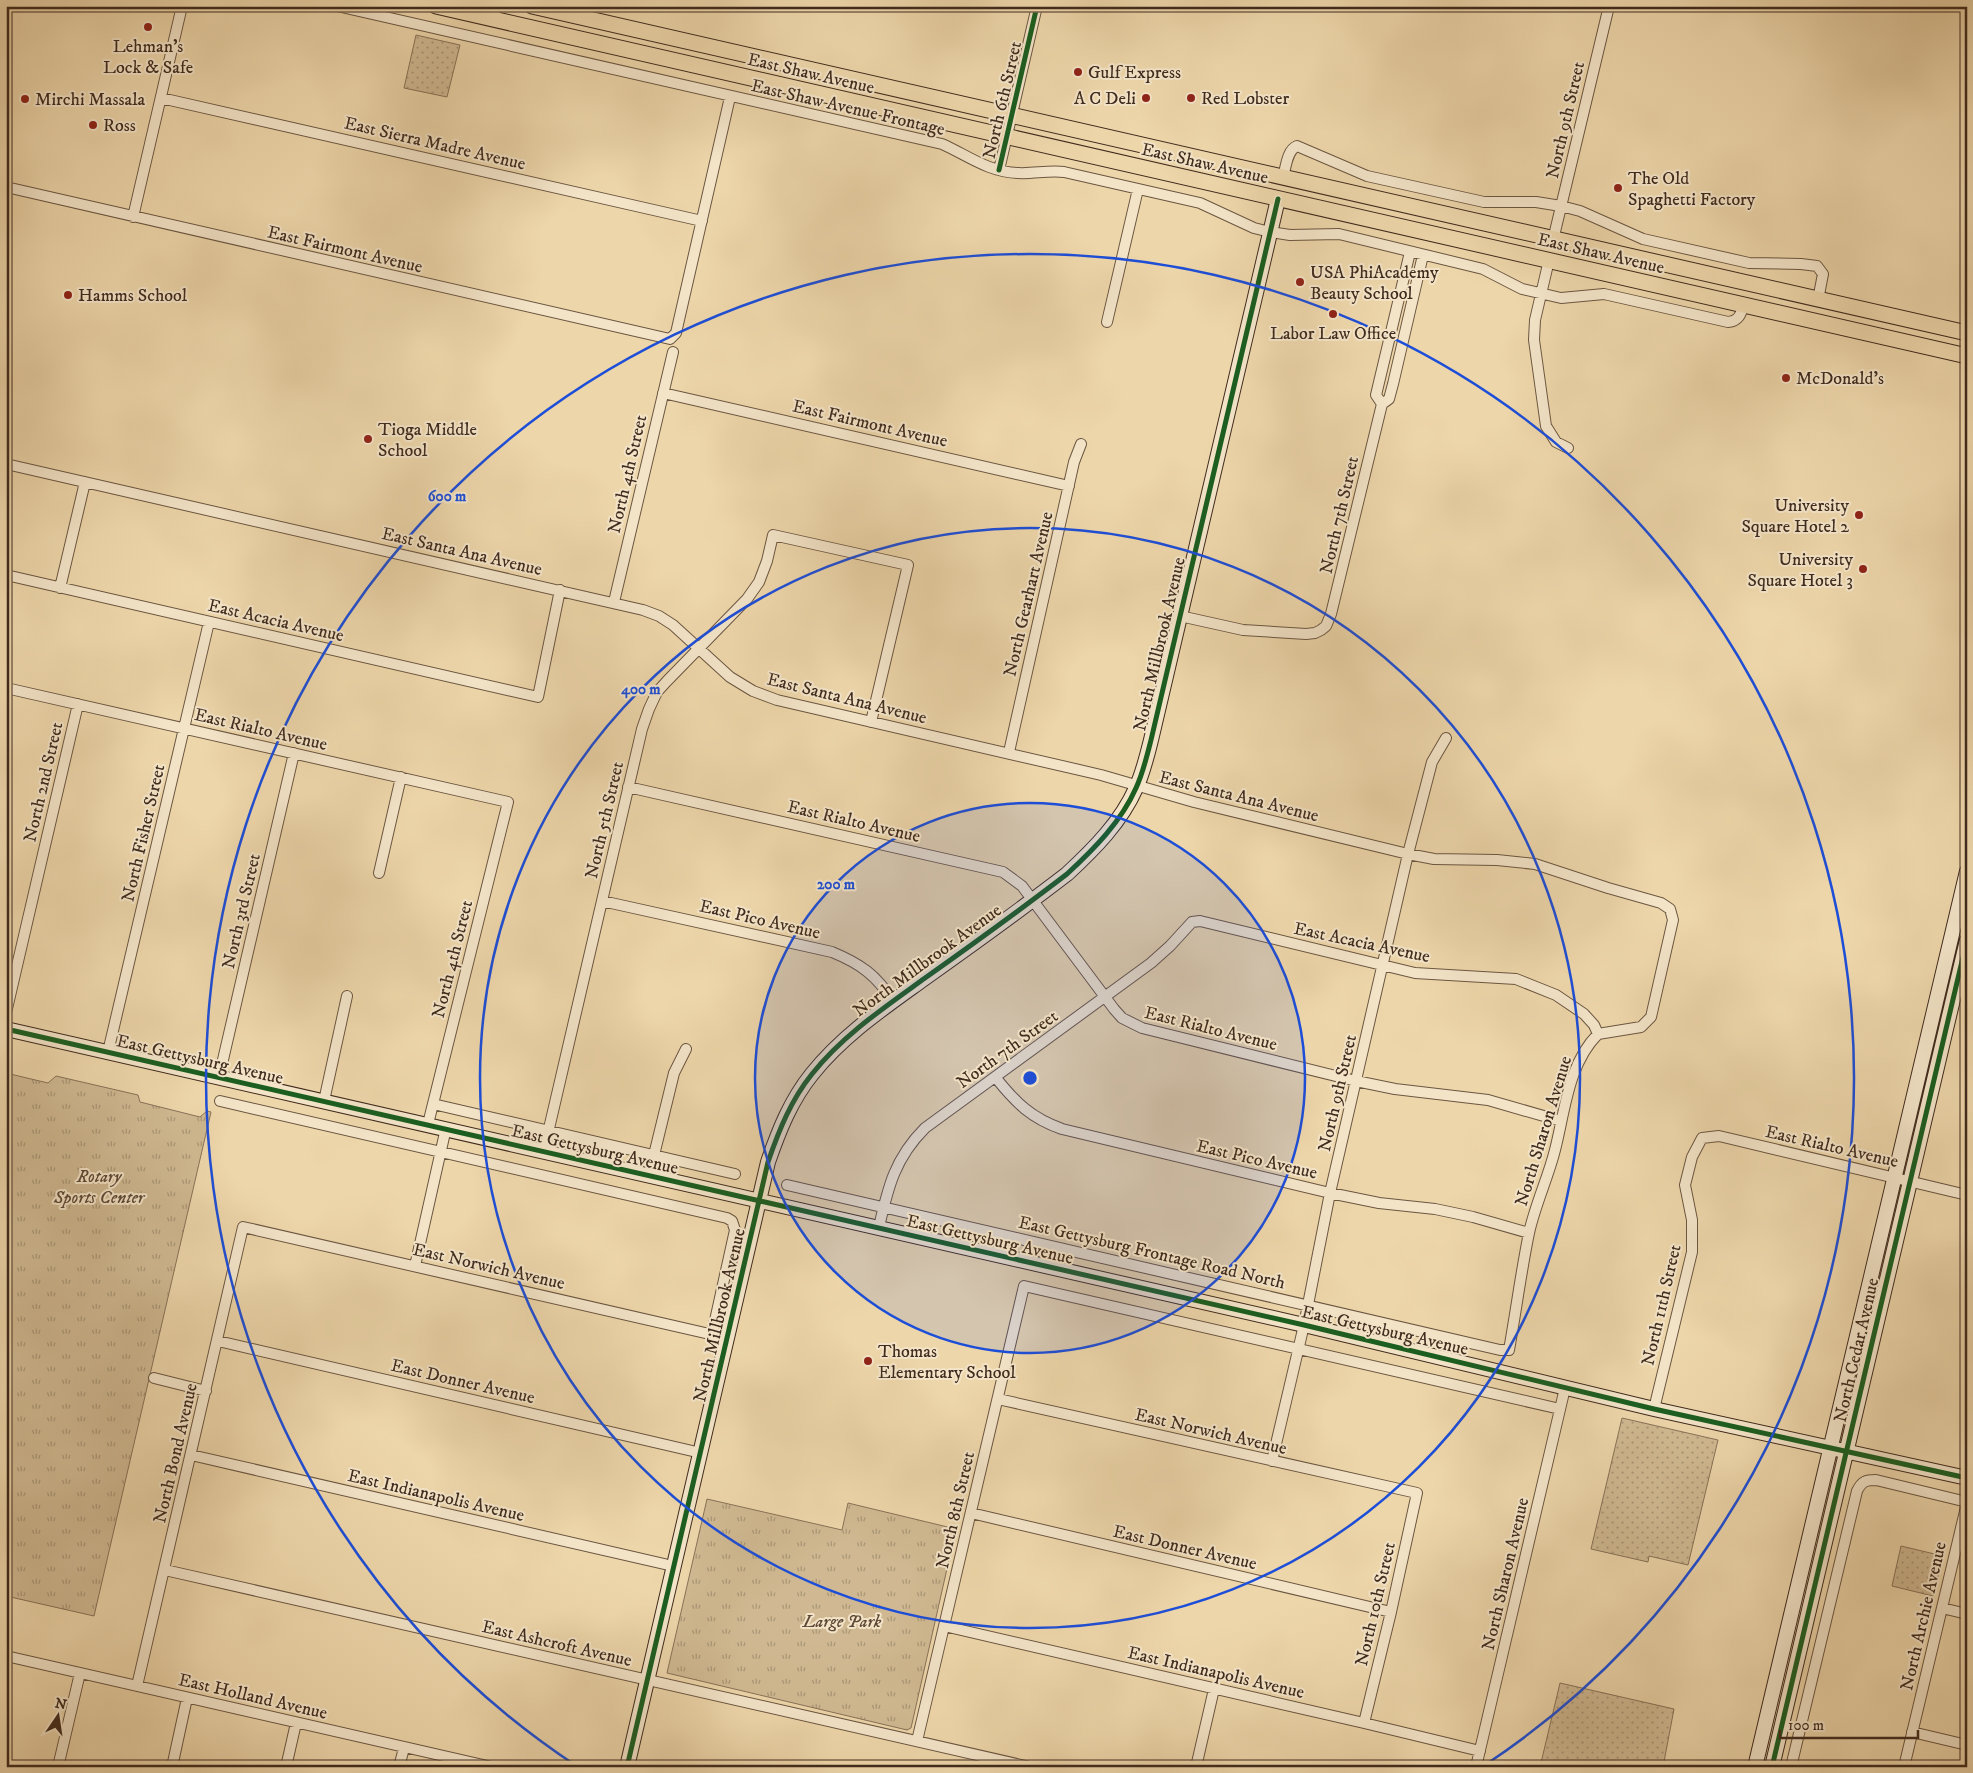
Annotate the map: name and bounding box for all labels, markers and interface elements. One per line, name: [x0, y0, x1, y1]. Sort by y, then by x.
marker: Lehman's Lock & Safe: [142, 21, 154, 33]
place label: Lehman's Lock & Safe: [103, 36, 193, 79]
street label: North 6th Street: [979, 39, 1027, 161]
street label: East Shaw Avenue: [745, 49, 876, 99]
street label: North 9th Street: [1542, 59, 1590, 181]
place label: Gulf Express: [1088, 62, 1181, 84]
marker: Gulf Express: [1072, 66, 1084, 78]
street label: East Shaw Avenue Frontage: [749, 75, 947, 141]
place label: A C Deli: [1074, 88, 1136, 110]
place label: Red Lobster: [1201, 88, 1290, 110]
place label: Mirchi Massala: [35, 89, 146, 111]
marker: A C Deli: [1140, 92, 1152, 104]
marker: Red Lobster: [1185, 92, 1197, 104]
marker: Mirchi Massala: [19, 93, 31, 105]
street label: East Sierra Madre Avenue: [342, 112, 528, 176]
place label: Ross: [103, 115, 136, 137]
marker: Ross: [87, 119, 99, 131]
street label: East Shaw Avenue: [1139, 139, 1270, 189]
place label: The Old Spaghetti Factory: [1628, 168, 1756, 211]
marker: The Old Spaghetti Factory: [1612, 182, 1624, 194]
street label: East Fairmont Avenue: [265, 221, 424, 279]
street label: East Shaw Avenue: [1535, 229, 1666, 279]
place label: USA PhiAcademy Beauty School: [1310, 262, 1439, 305]
marker: USA PhiAcademy Beauty School: [1294, 276, 1306, 288]
place label: Hamms School: [78, 285, 188, 307]
marker: Hamms School: [62, 289, 74, 301]
marker: Labor Law Office: [1327, 308, 1339, 320]
place label: Labor Law Office: [1270, 323, 1396, 345]
place label: McDonald's: [1796, 368, 1884, 390]
marker: McDonald's: [1780, 372, 1792, 384]
street label: East Fairmont Avenue: [790, 395, 949, 453]
street label: North 4th Street: [604, 413, 652, 536]
place label: Tioga Middle School: [378, 419, 477, 462]
marker: Tioga Middle School: [362, 433, 374, 445]
street label: North 7th Street: [1316, 454, 1364, 576]
text: 600 m: [428, 487, 467, 506]
place label: University Square Hotel 2: [1741, 495, 1849, 538]
marker: University Square Hotel 2: [1853, 509, 1865, 521]
street label: North Gearhart Avenue: [999, 510, 1059, 679]
street label: East Santa Ana Avenue: [379, 523, 544, 581]
place label: University Square Hotel 3: [1748, 549, 1853, 592]
street label: North Millbrook Avenue: [1129, 555, 1191, 733]
marker: University Square Hotel 3: [1857, 563, 1869, 575]
street label: East Acacia Avenue: [206, 595, 346, 647]
street label: East Santa Ana Avenue: [765, 668, 929, 729]
text: 400 m: [620, 680, 661, 699]
street label: East Rialto Avenue: [192, 704, 329, 756]
street label: North 2nd Street: [19, 720, 69, 844]
street label: North 5th Street: [581, 759, 629, 881]
street label: North Fisher Street: [117, 762, 171, 904]
street label: East Santa Ana Avenue: [1157, 766, 1321, 827]
street label: East Rialto Avenue: [785, 796, 922, 848]
street label: North 3rd Street: [218, 851, 266, 971]
text: 200 m: [817, 875, 856, 894]
street label: East Pico Avenue: [697, 895, 822, 945]
street label: North 4th Street: [428, 898, 478, 1021]
street label: North Millbrook Avenue: [849, 900, 1006, 1022]
street label: East Acacia Avenue: [1292, 918, 1432, 968]
street label: East Rialto Avenue: [1142, 1002, 1279, 1056]
street label: North 7th Street: [953, 1006, 1063, 1094]
street label: East Gettysburg Avenue: [114, 1030, 285, 1090]
street label: North 9th Street: [1314, 1032, 1362, 1154]
street label: North Sharon Avenue: [1511, 1053, 1577, 1209]
centre of rings: [1021, 1069, 1039, 1087]
street label: East Gettysburg Avenue: [509, 1120, 680, 1180]
street label: East Rialto Avenue: [1763, 1121, 1900, 1173]
street label: East Pico Avenue: [1194, 1135, 1319, 1185]
park label: Rotary Sports Center: [53, 1166, 146, 1209]
street label: East Gettysburg Avenue: [904, 1210, 1075, 1270]
street label: East Gettysburg Frontage Road North: [1016, 1212, 1288, 1295]
street label: North Millbrook Avenue: [689, 1226, 751, 1404]
street label: East Norwich Avenue: [411, 1239, 567, 1295]
street label: North 11th Street: [1637, 1242, 1687, 1368]
street label: North Cedar Avenue: [1830, 1276, 1884, 1424]
street label: East Gettysburg Avenue: [1299, 1301, 1470, 1361]
place label: Thomas Elementary School: [878, 1341, 1016, 1384]
street label: East Donner Avenue: [389, 1355, 537, 1409]
marker: Thomas Elementary School: [862, 1355, 874, 1367]
street label: North Bond Avenue: [149, 1381, 203, 1525]
street label: East Norwich Avenue: [1133, 1404, 1289, 1460]
street label: North 8th Street: [932, 1449, 980, 1571]
street label: East Indianapolis Avenue: [345, 1465, 526, 1527]
street label: North Sharon Avenue: [1478, 1496, 1534, 1653]
street label: East Donner Avenue: [1111, 1521, 1259, 1575]
street label: North 10th Street: [1351, 1540, 1401, 1668]
street label: North Archie Avenue: [1896, 1540, 1952, 1693]
park label: Large Park: [802, 1611, 882, 1633]
street label: East Ashcroft Avenue: [480, 1616, 634, 1672]
street label: East Indianapolis Avenue: [1125, 1642, 1306, 1704]
street label: East Holland Avenue: [176, 1669, 329, 1725]
north arrow: [32, 1690, 82, 1740]
text: N: [53, 1694, 69, 1714]
scale bar: [1780, 1708, 1918, 1740]
text: 100 m: [1788, 1716, 1824, 1735]

